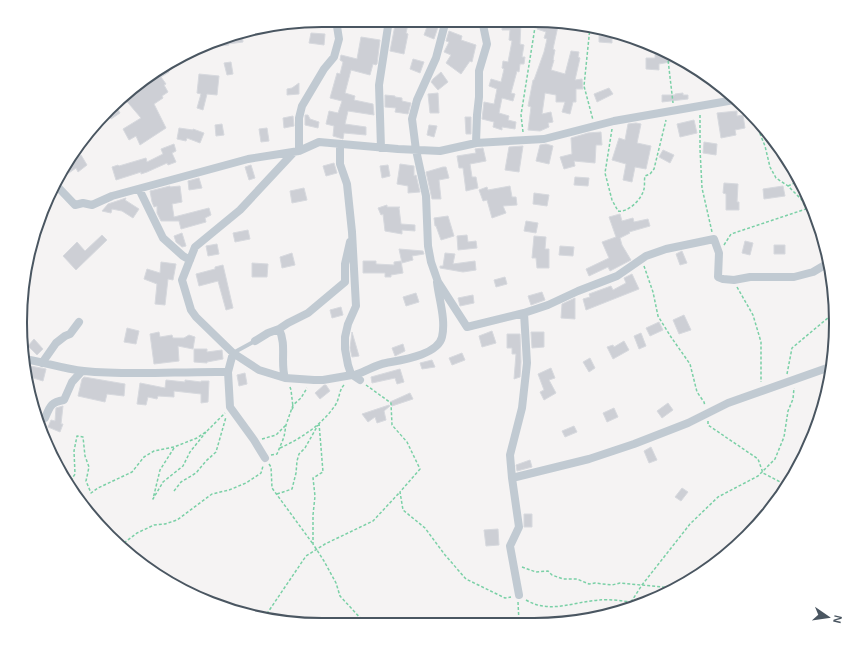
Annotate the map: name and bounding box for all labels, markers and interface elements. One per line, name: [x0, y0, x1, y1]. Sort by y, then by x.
north arrow: [808, 597, 848, 637]
text: N: [831, 614, 844, 625]

